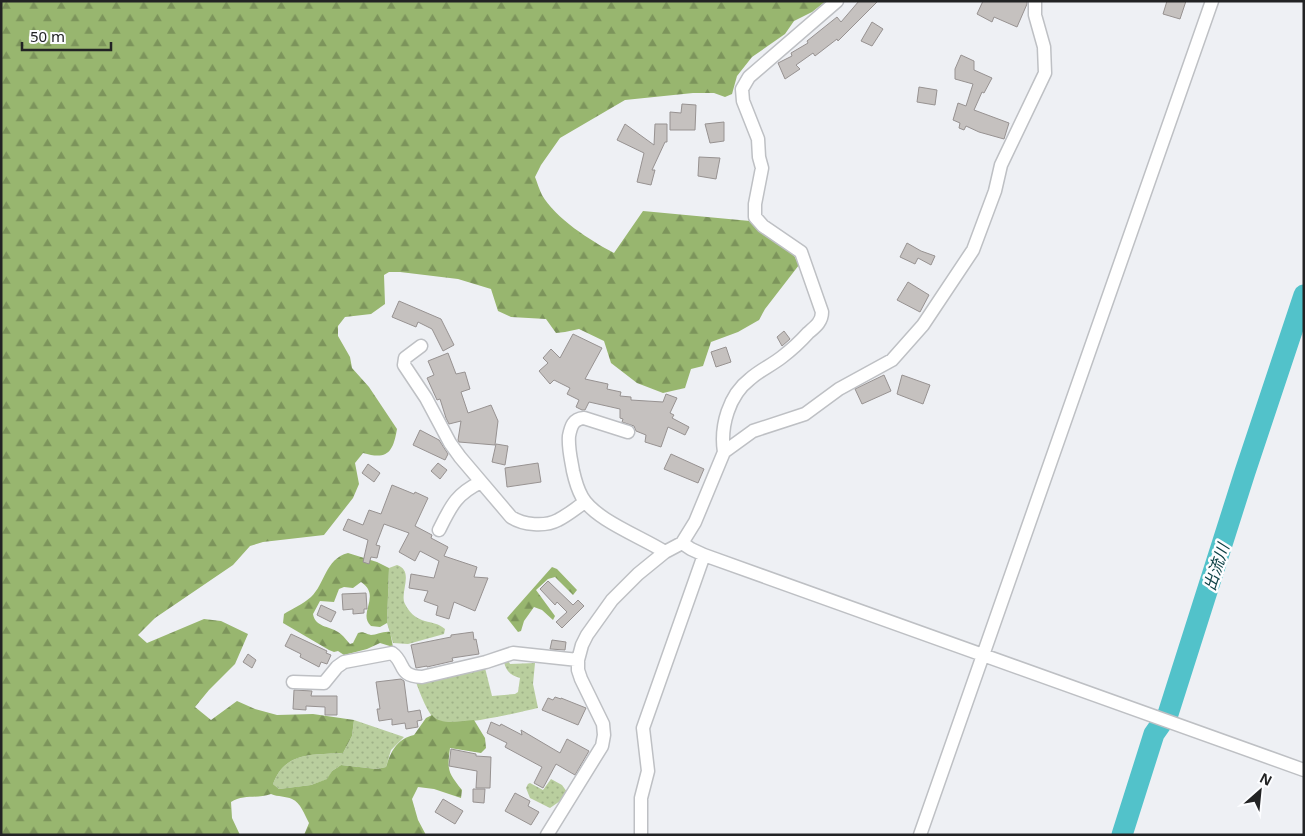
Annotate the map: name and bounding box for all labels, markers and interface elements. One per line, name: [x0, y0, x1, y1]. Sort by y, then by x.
scale bar: [22, 20, 111, 52]
text: 50 m: [30, 26, 65, 46]
water label: 出流川: [1198, 539, 1234, 593]
north arrow: [1235, 766, 1285, 816]
text: N: [1257, 768, 1276, 790]

